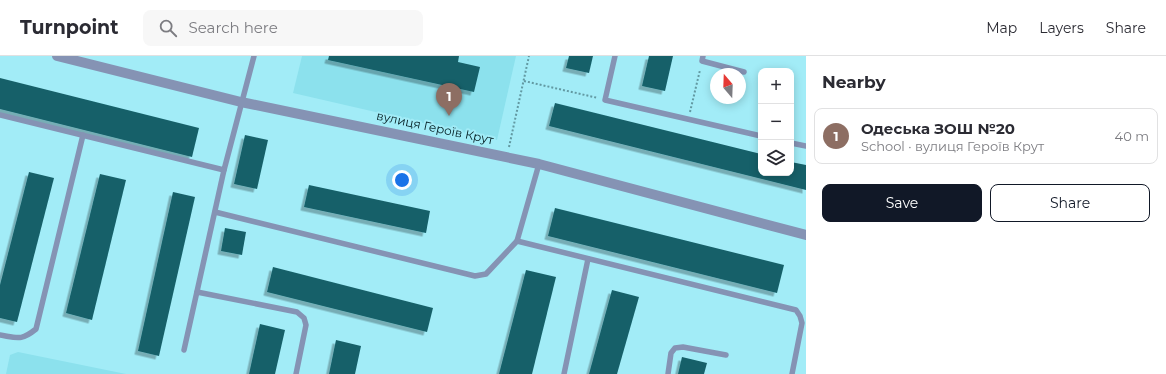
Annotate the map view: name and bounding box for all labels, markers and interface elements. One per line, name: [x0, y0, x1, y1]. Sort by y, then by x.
search box: [143, 10, 423, 46]
text: Turnpoint: [20, 16, 119, 39]
icon: search: [157, 17, 179, 39]
text: Search here: [189, 18, 278, 37]
text: Map: [986, 19, 1017, 37]
text: Layers: [1039, 19, 1084, 37]
text: Share: [1106, 19, 1146, 37]
north arrow: [710, 68, 746, 104]
map controls: [758, 68, 794, 176]
button: +: [758, 68, 794, 104]
text: Nearby: [822, 72, 886, 92]
pin: 1: [436, 83, 462, 116]
button: −: [758, 104, 794, 140]
street label: вулиця Героїв Крут: [375, 108, 495, 147]
text: Одеська ЗОШ №20: [861, 119, 1015, 138]
text: 1: [833, 128, 839, 144]
text: 40 m: [1115, 128, 1149, 144]
text: School · вулиця Героїв Крут: [861, 138, 1044, 154]
button: layers: [758, 140, 794, 176]
your location: [392, 170, 412, 190]
button: Save: [822, 184, 982, 222]
button: Share: [990, 184, 1150, 222]

